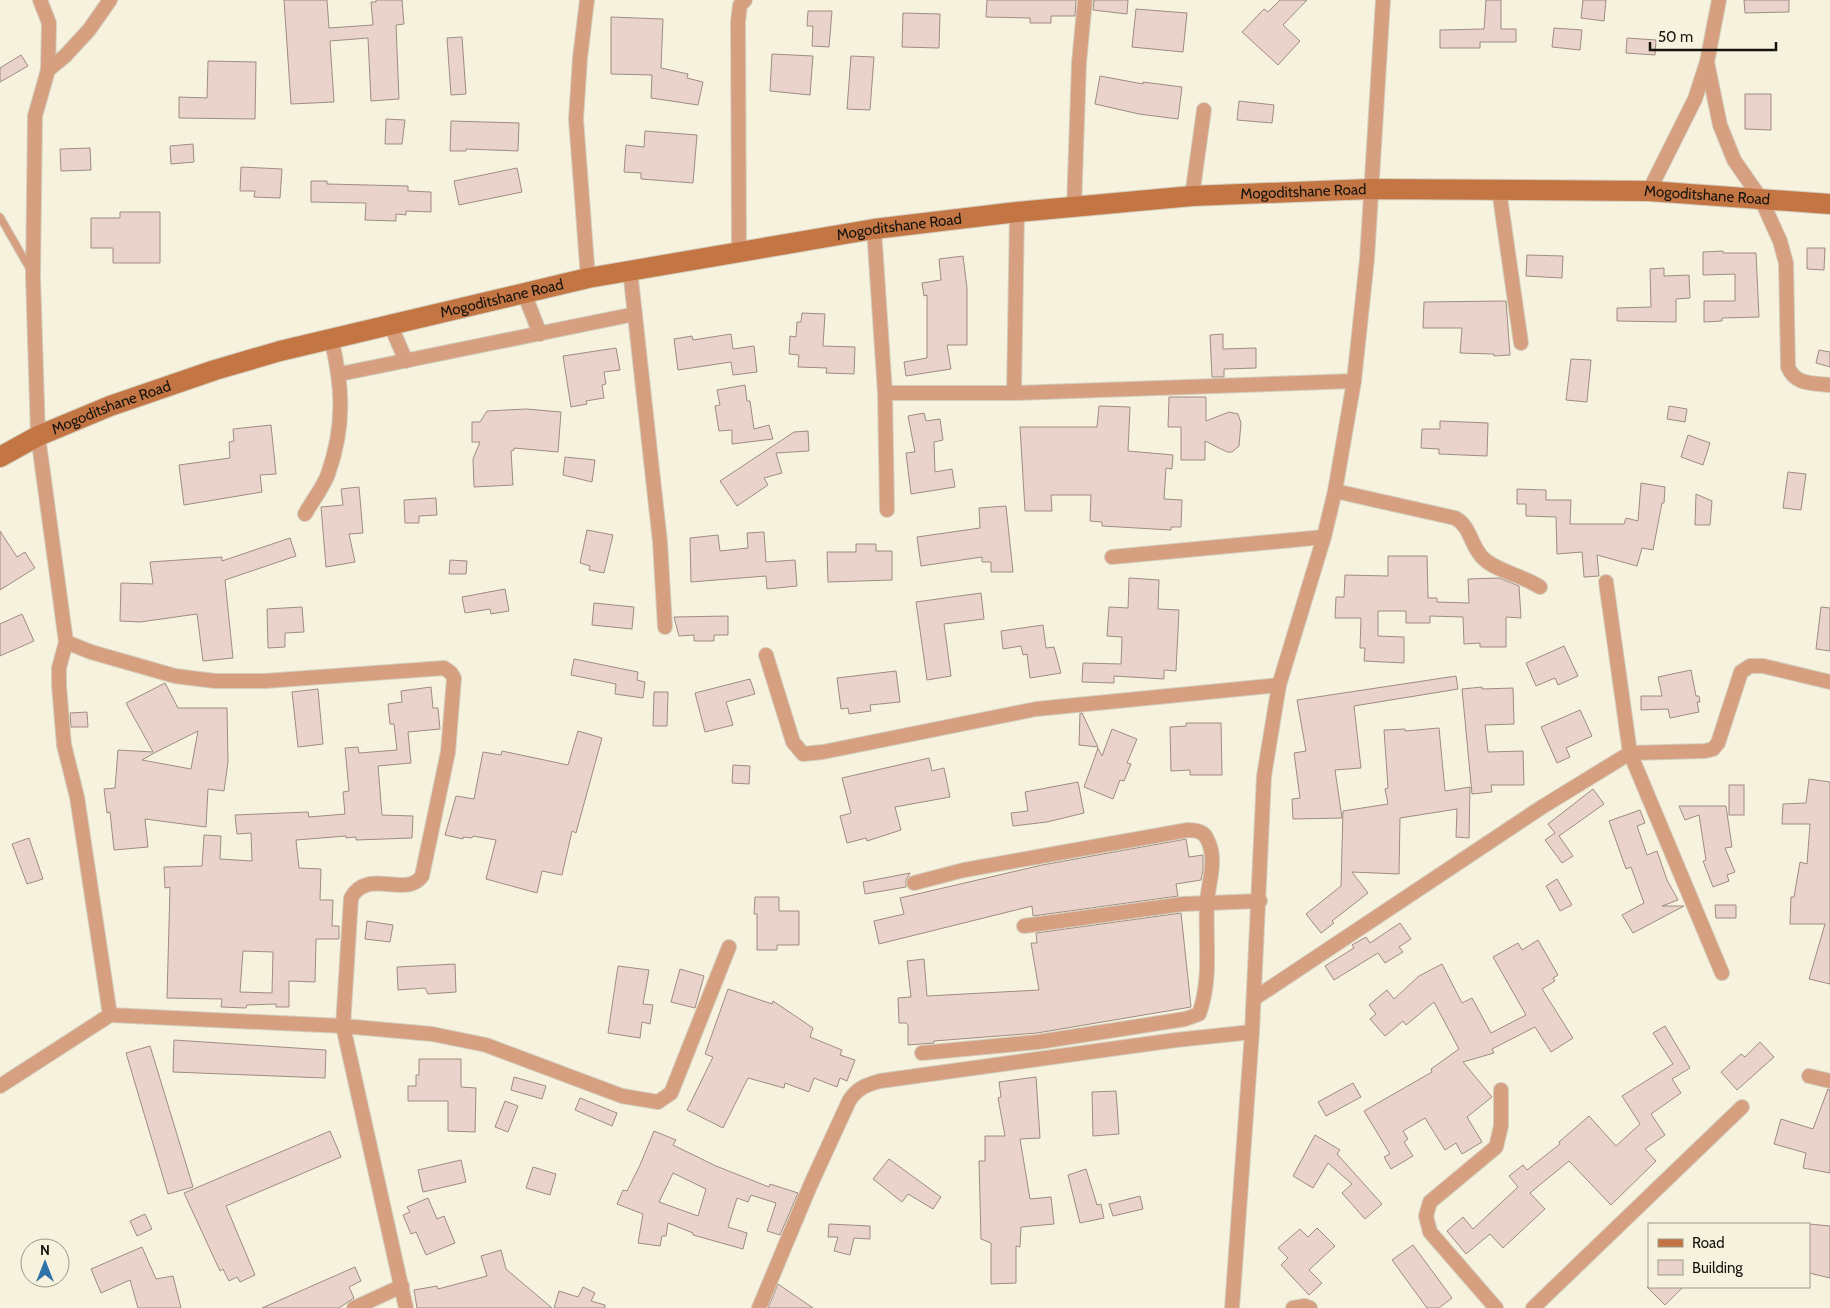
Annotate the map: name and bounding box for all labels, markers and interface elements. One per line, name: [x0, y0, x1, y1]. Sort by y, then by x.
scale bar: [1650, 20, 1776, 52]
text: 50 m: [1658, 28, 1693, 46]
street label: Mogoditshane Road: [1240, 180, 1367, 203]
street label: Mogoditshane Road: [1644, 182, 1771, 209]
street label: Mogoditshane Road: [835, 210, 963, 244]
street label: Mogoditshane Road: [438, 275, 565, 322]
street label: Mogoditshane Road: [49, 377, 173, 438]
legend: [1648, 1223, 1810, 1288]
text: Road: [1692, 1234, 1725, 1252]
north arrow: [20, 1238, 70, 1288]
text: N: [40, 1241, 50, 1259]
text: Building: [1692, 1259, 1743, 1277]

